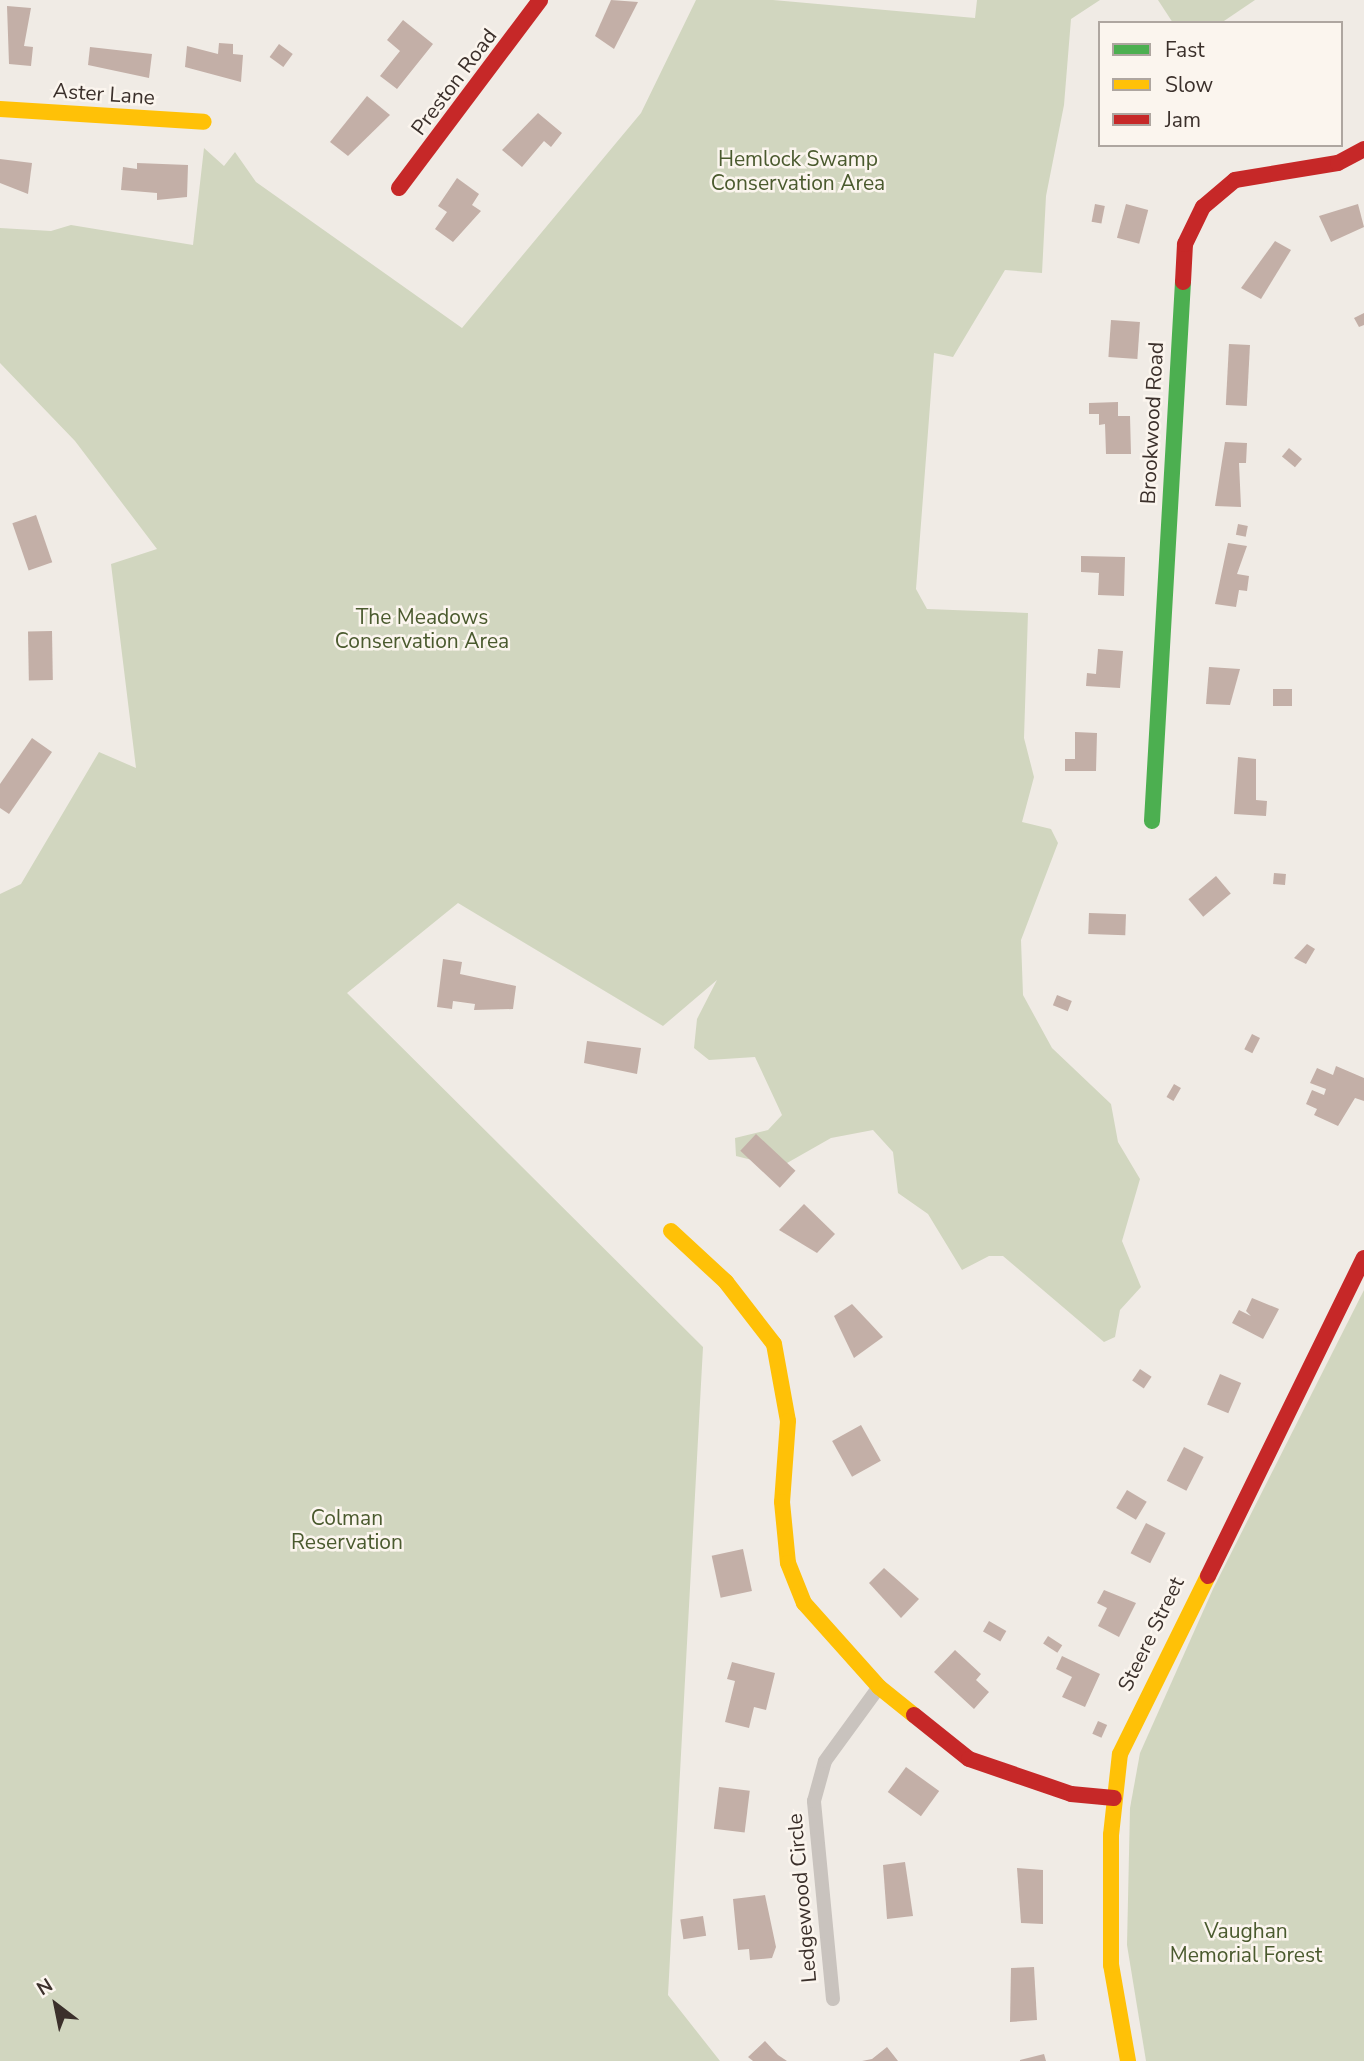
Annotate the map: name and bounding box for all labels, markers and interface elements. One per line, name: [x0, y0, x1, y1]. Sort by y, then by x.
legend: [1098, 21, 1343, 147]
street label: Preston Road: [406, 24, 502, 140]
text: Fast: [1165, 36, 1205, 64]
text: Slow: [1165, 71, 1213, 99]
street label: Aster Lane: [52, 78, 156, 110]
text: Jam: [1165, 106, 1201, 134]
park label: Hemlock Swamp Conservation Area: [711, 146, 885, 196]
street label: Brookwood Road: [1135, 341, 1169, 505]
park label: The Meadows Conservation Area: [335, 604, 509, 654]
park label: Colman Reservation: [291, 1505, 403, 1555]
street label: Steere Street: [1113, 1573, 1189, 1695]
street label: Ledgewood Circle: [782, 1812, 822, 1984]
park label: Vaughan Memorial Forest: [1170, 1918, 1322, 1968]
north arrow: [21, 1970, 91, 2040]
text: N: [32, 1972, 58, 2002]

